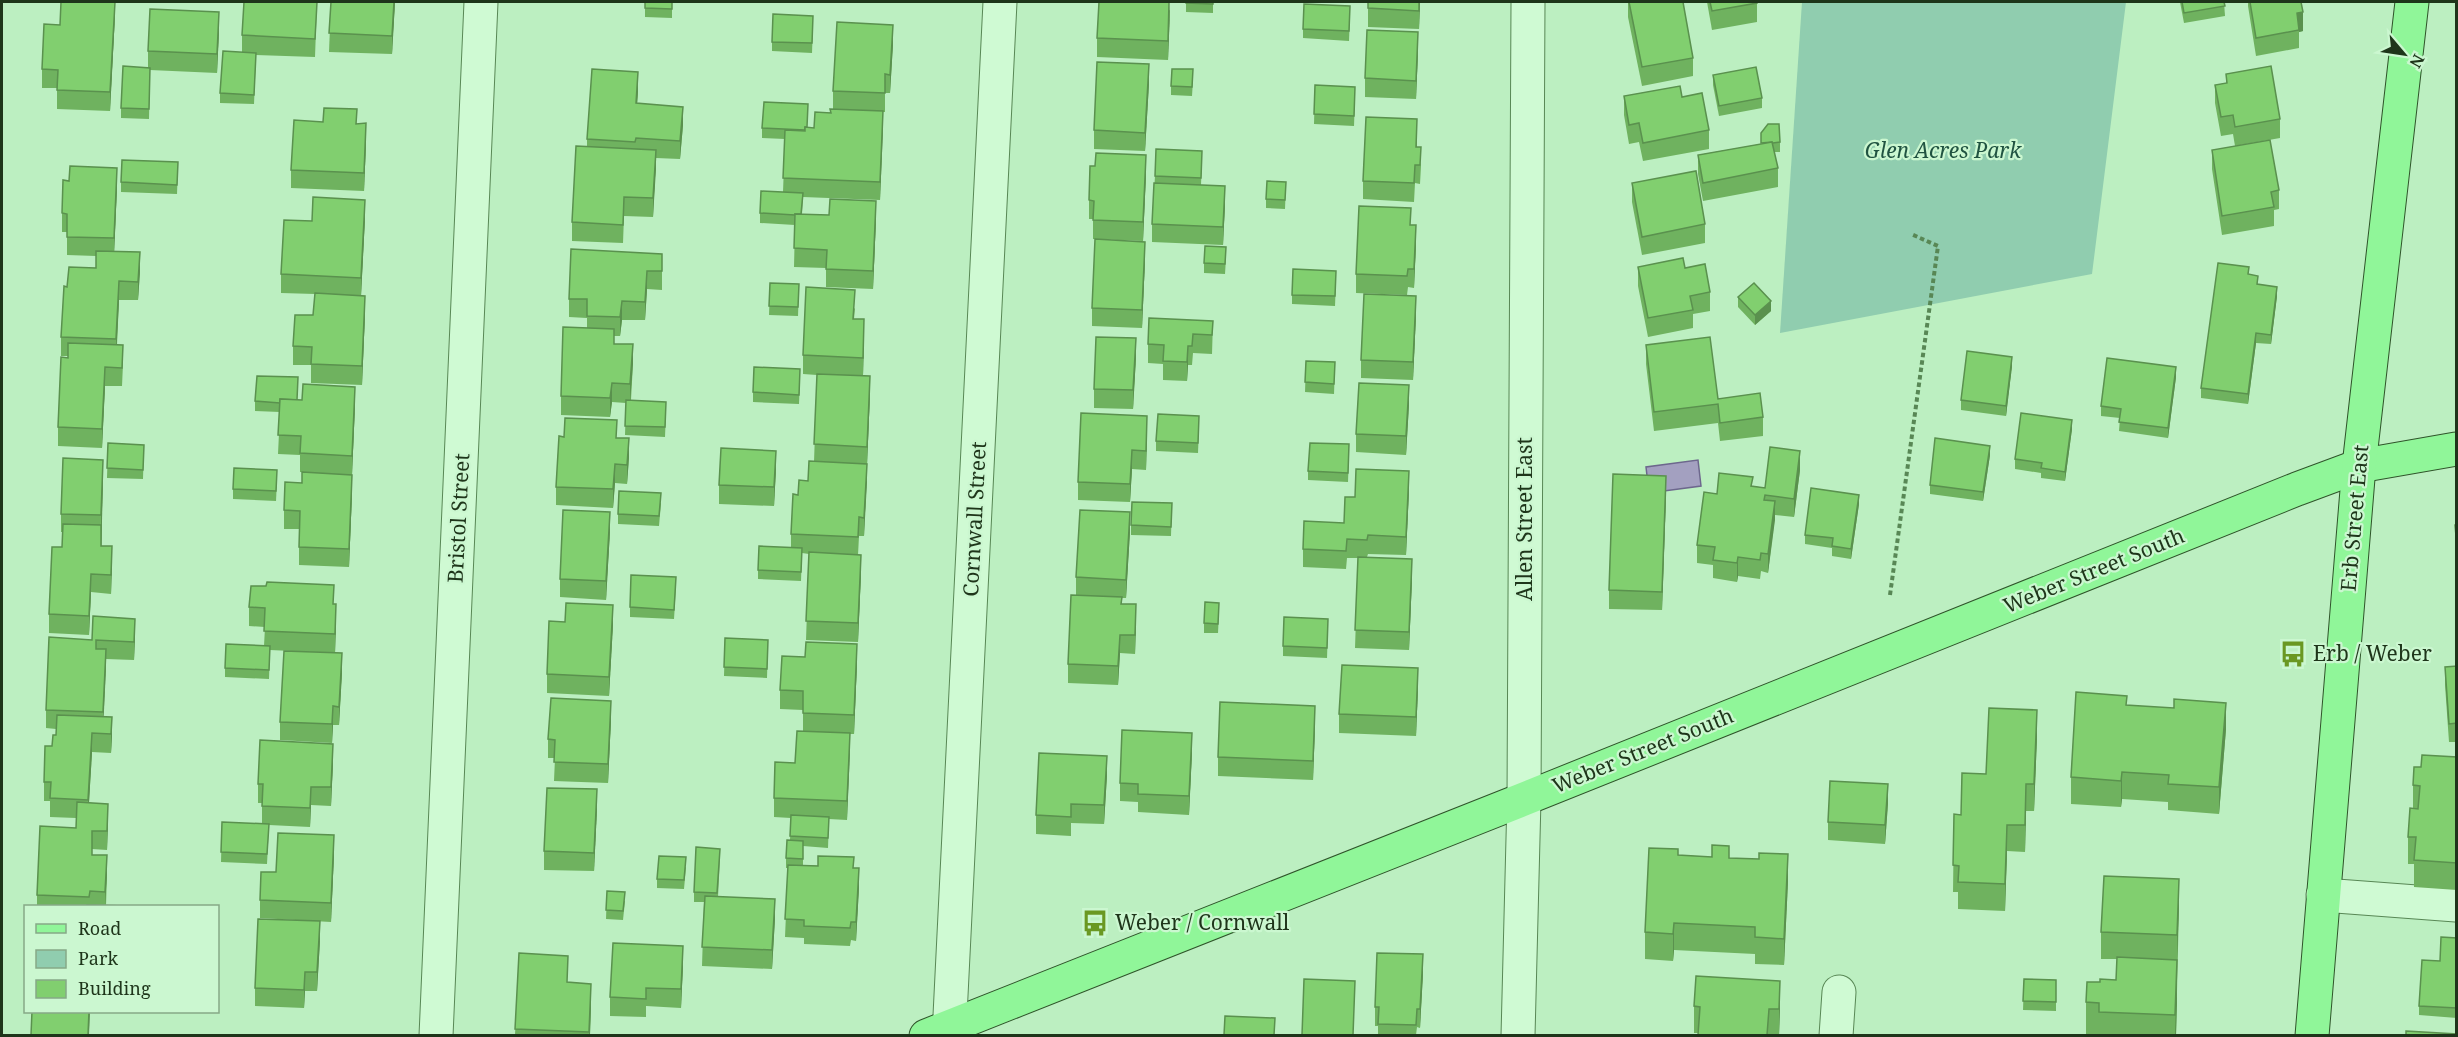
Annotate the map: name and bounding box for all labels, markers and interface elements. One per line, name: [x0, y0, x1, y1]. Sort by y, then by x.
north arrow: [2374, 24, 2434, 84]
text: N: [2404, 50, 2430, 72]
park label: Glen Acres Park: [1865, 136, 2022, 164]
street label: Allen Street East: [1510, 437, 1538, 601]
street label: Cornwall Street: [956, 441, 992, 597]
street label: Erb Street East: [2334, 443, 2374, 592]
street label: Bristol Street: [441, 452, 475, 584]
street label: Weber Street South: [1999, 521, 2188, 619]
bus stop icon: Erb / Weber: [2278, 639, 2308, 669]
place label: Erb / Weber: [2313, 639, 2432, 667]
street label: Weber Street South: [1548, 701, 1737, 799]
legend: [24, 905, 219, 1013]
bus stop icon: Weber / Cornwall: [1080, 908, 1110, 938]
place label: Weber / Cornwall: [1115, 908, 1290, 936]
text: Road: [78, 916, 121, 940]
text: Park: [78, 946, 118, 970]
text: Building: [78, 976, 151, 1000]

